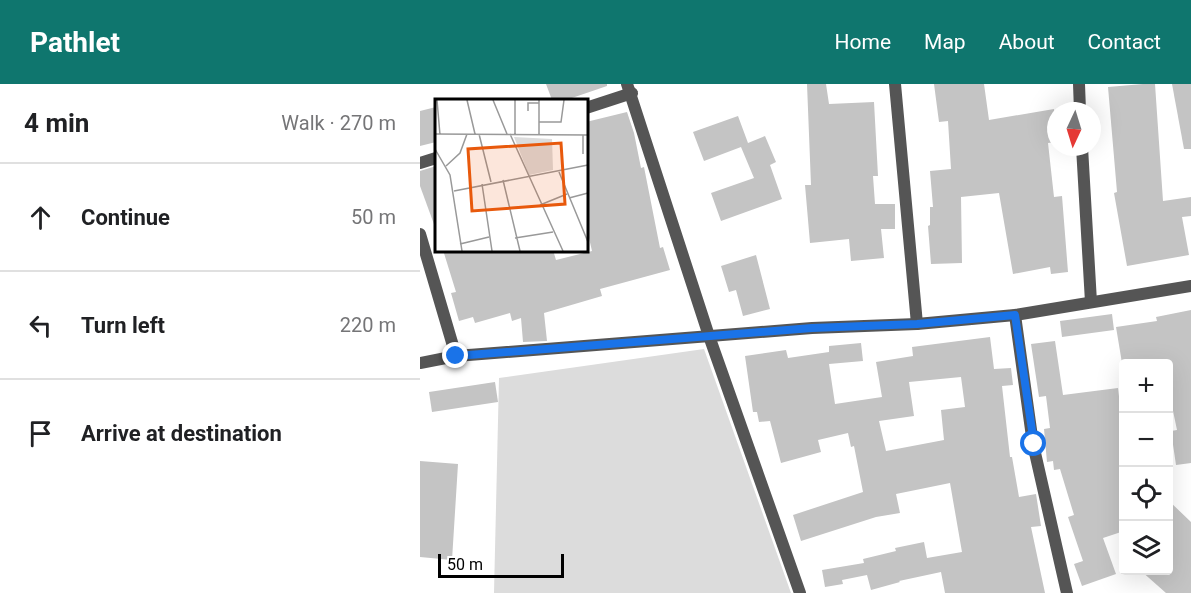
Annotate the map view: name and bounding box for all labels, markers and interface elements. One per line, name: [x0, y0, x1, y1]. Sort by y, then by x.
text: Pathlet: [30, 26, 120, 59]
text: Home: [835, 30, 891, 54]
text: Map: [924, 30, 966, 54]
text: About: [999, 30, 1055, 54]
text: Contact: [1088, 30, 1161, 54]
inset map: [435, 99, 588, 252]
north arrow: [1047, 102, 1101, 156]
text: 4 min: [24, 108, 89, 138]
text: Walk · 270 m: [281, 111, 396, 135]
icon: ahead: [24, 201, 57, 234]
text: Continue: [81, 205, 170, 230]
text: 50 m: [351, 205, 396, 229]
icon: left: [24, 309, 57, 342]
text: Turn left: [81, 313, 165, 338]
text: 220 m: [340, 313, 396, 337]
route end: [442, 342, 468, 368]
map controls: [1119, 359, 1173, 575]
button: +: [1119, 359, 1173, 413]
button: −: [1119, 413, 1173, 467]
icon: arrive: [24, 417, 57, 450]
text: Arrive at destination: [81, 421, 282, 446]
route start: [1020, 430, 1046, 456]
button: locate: [1119, 467, 1173, 521]
button: layers: [1119, 521, 1173, 575]
scale bar: [438, 551, 564, 578]
text: 50 m: [447, 555, 483, 574]

